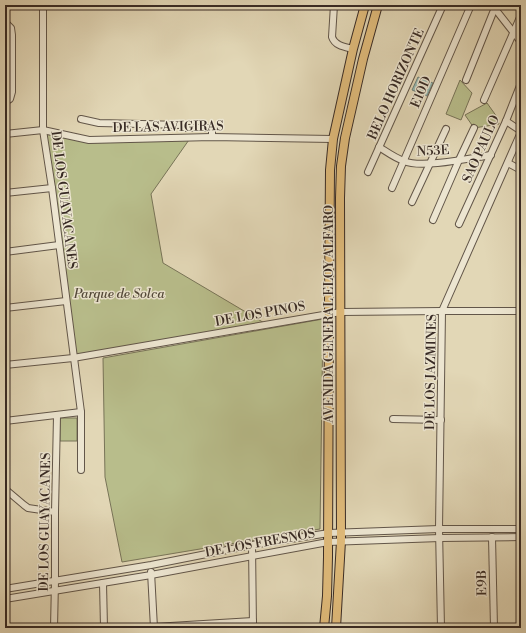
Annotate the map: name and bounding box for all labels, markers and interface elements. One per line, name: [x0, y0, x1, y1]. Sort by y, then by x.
street label: BELO HORIZONTE: [364, 26, 428, 143]
street label: E10D: [407, 74, 435, 110]
street label: SAO PAULO: [459, 113, 503, 185]
street label: DE LAS AVIGIRAS: [112, 118, 224, 136]
street label: DE LOS GUAYACANES: [48, 130, 80, 270]
street label: N53E: [416, 142, 450, 160]
street label: AVENIDA GENERAL ELOY ALFARO: [321, 205, 337, 424]
park label: Parque de Solca: [73, 286, 165, 302]
street label: DE LOS PINOS: [214, 298, 306, 330]
street label: DE LOS JAZMINES: [422, 314, 440, 430]
street label: DE LOS GUAYACANES: [36, 452, 54, 592]
street label: DE LOS FRESNOS: [204, 525, 316, 561]
street label: E9B: [474, 570, 490, 596]

